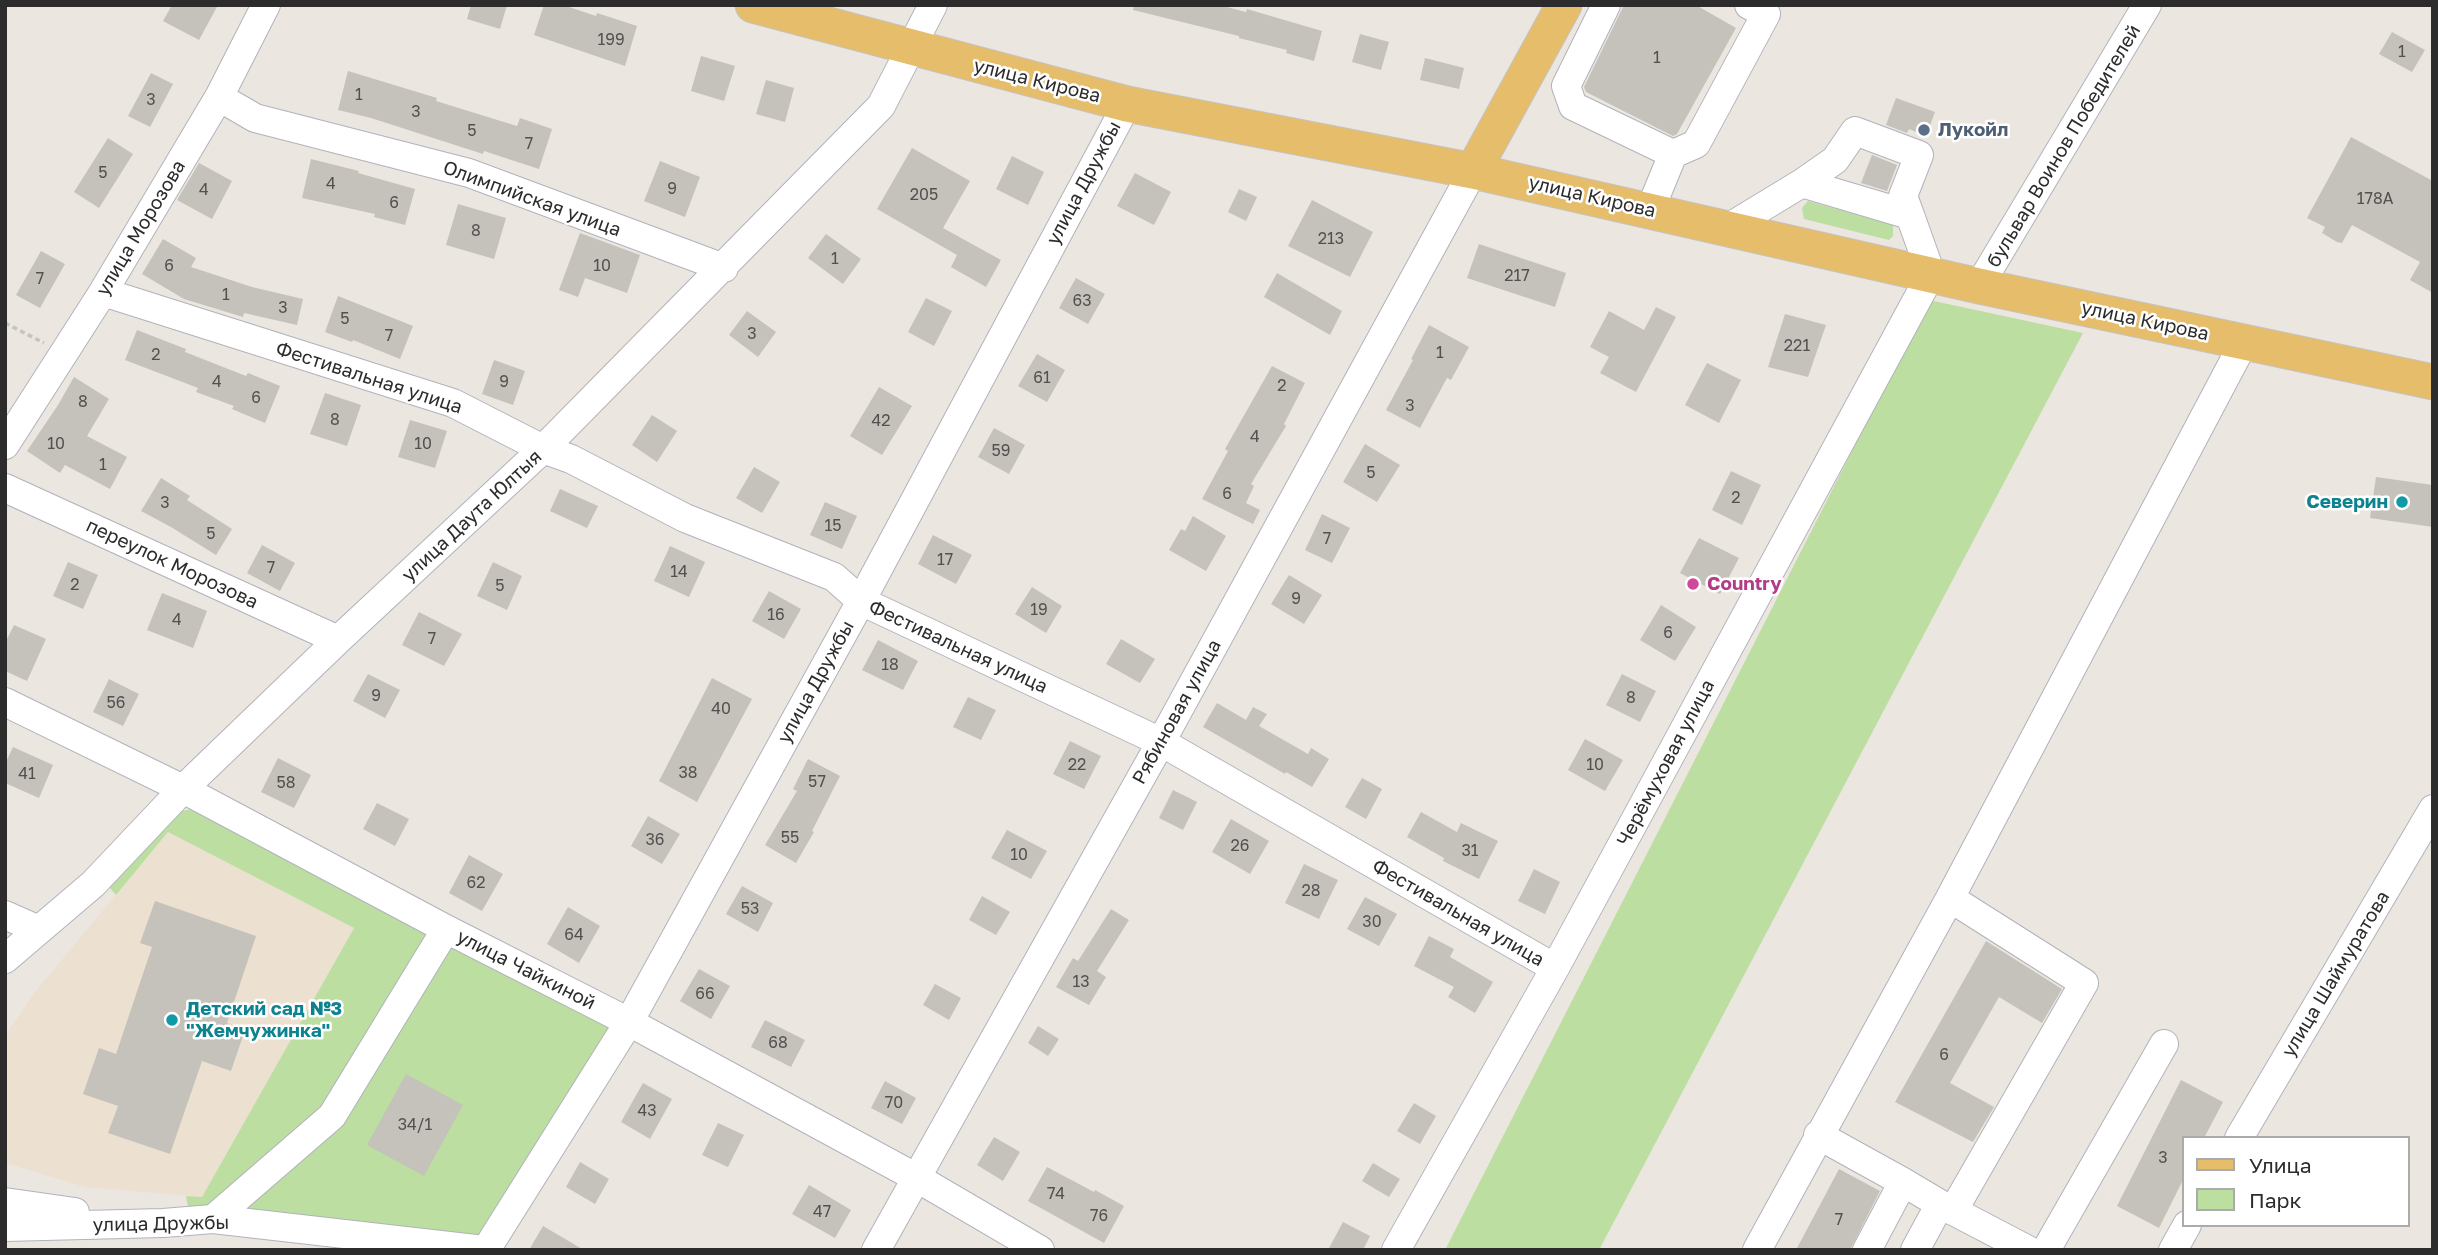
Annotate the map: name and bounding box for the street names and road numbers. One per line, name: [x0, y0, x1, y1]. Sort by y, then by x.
street label: бульвар Воинов Победителей: [1982, 21, 2146, 271]
street label: улица Кирова: [971, 54, 1103, 108]
street label: улица Дружбы: [1042, 117, 1126, 249]
street label: улица Морозова: [92, 156, 190, 300]
street label: Олимпийская улица: [440, 156, 624, 242]
street label: улица Кирова: [1526, 171, 1658, 223]
street label: улица Кирова: [2079, 296, 2211, 346]
street label: Фестивальная улица: [273, 337, 465, 419]
street label: улица Даута Юлтыя: [397, 445, 547, 587]
street label: переулок Морозова: [83, 514, 261, 614]
street label: Фестивальная улица: [865, 596, 1051, 698]
street label: улица Дружбы: [773, 617, 859, 747]
street label: Рябиновая улица: [1128, 636, 1226, 788]
street label: Черёмуховая улица: [1612, 676, 1720, 850]
street label: Фестивальная улица: [1368, 854, 1548, 972]
street label: улица Шаймуратова: [2277, 887, 2395, 1061]
street label: улица Чайкиной: [453, 925, 599, 1015]
street label: улица Дружбы: [93, 1211, 229, 1237]

